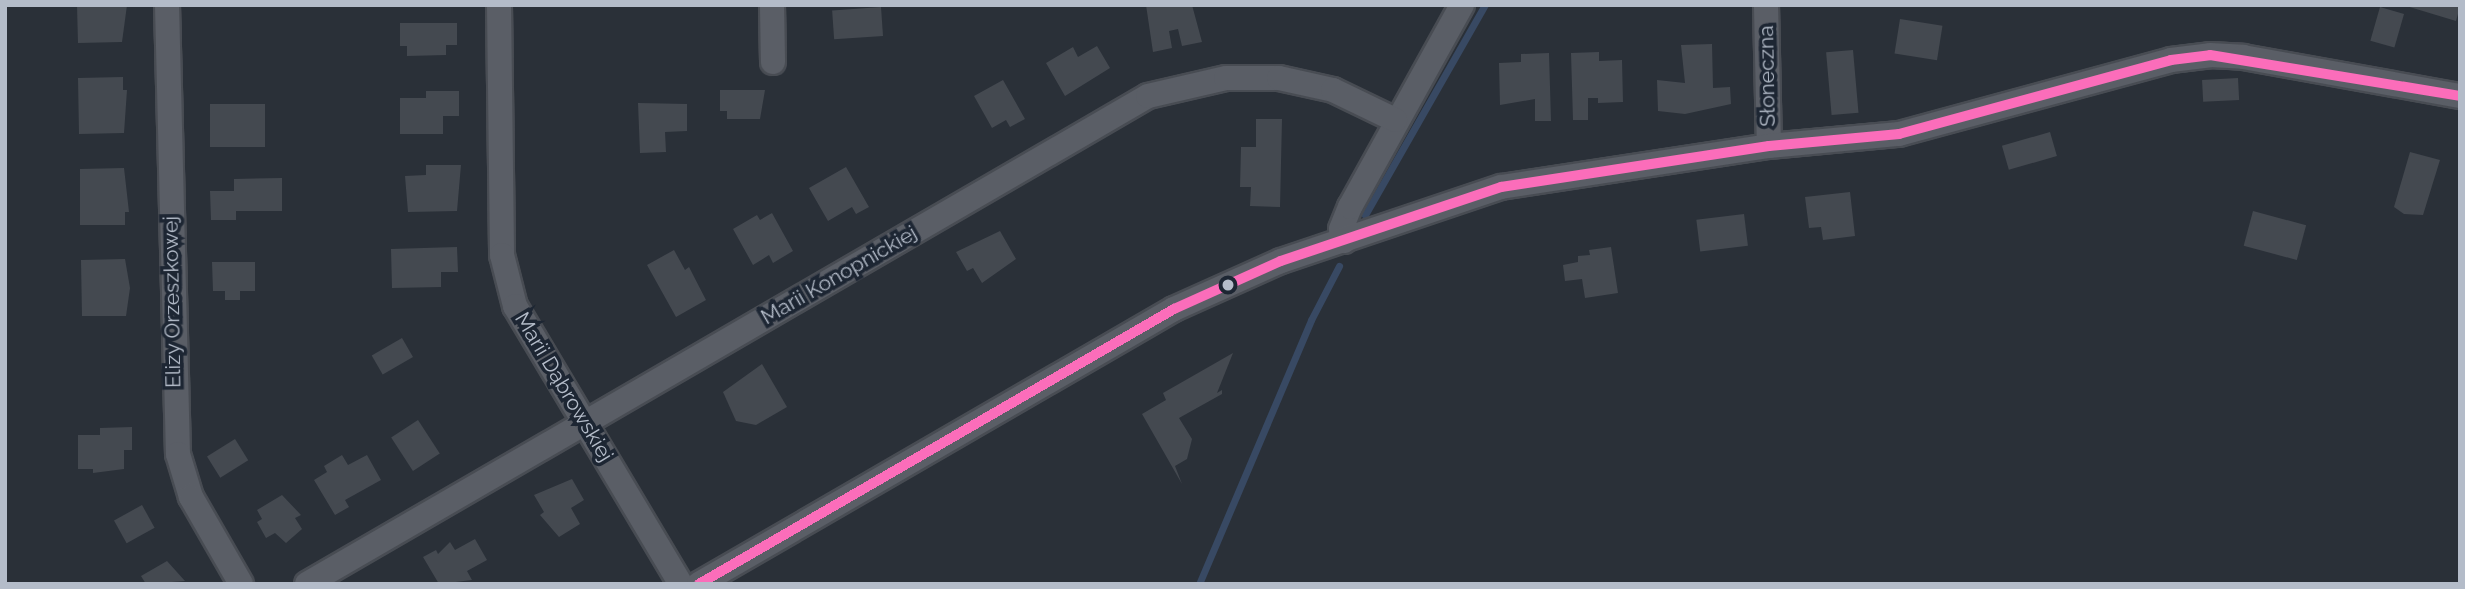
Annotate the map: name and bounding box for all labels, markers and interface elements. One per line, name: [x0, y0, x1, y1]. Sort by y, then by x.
street label: Słoneczna: [1754, 25, 1780, 127]
street label: Elizy Orzeszkowej: [158, 216, 186, 388]
street label: Marii Konopnickiej: [757, 220, 921, 330]
unlabelled marker: [1221, 278, 1235, 292]
street label: Marii Dąbrowskiej: [509, 308, 619, 466]

